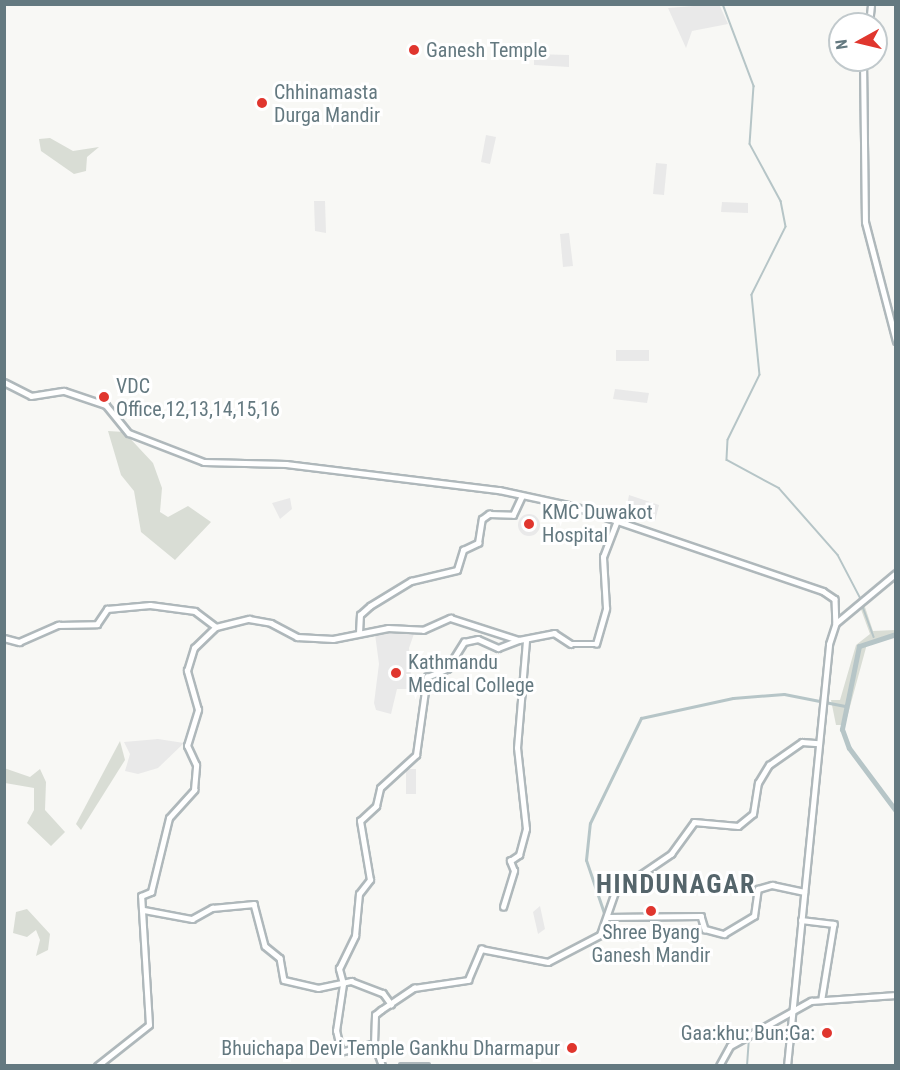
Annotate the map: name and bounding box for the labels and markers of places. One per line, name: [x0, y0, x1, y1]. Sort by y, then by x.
place label: Ganesh Temple: [426, 38, 548, 62]
marker: Ganesh Temple: [407, 43, 421, 57]
place label: Chhinamasta Durga Mandir: [274, 80, 380, 127]
marker: Chhinamasta Durga Mandir: [255, 96, 269, 110]
place label: VDC Office,12,13,14,15,16: [116, 374, 280, 421]
marker: VDC Office,12,13,14,15,16: [97, 390, 111, 404]
place label: KMC Duwakot Hospital: [542, 500, 653, 547]
marker: KMC Duwakot Hospital: [520, 515, 538, 533]
place label: Kathmandu Medical College: [408, 650, 534, 697]
marker: Kathmandu Medical College: [389, 666, 403, 680]
marker: Shree Byang Ganesh Mandir: [644, 904, 658, 918]
place label: Shree Byang Ganesh Mandir: [592, 921, 710, 968]
place label: Gaa:khu: Bun:Ga:: [681, 1021, 815, 1045]
marker: Gaa:khu: Bun:Ga:: [820, 1026, 834, 1040]
place label: Bhuichapa Devi Temple Gankhu Dharmapur: [221, 1036, 560, 1060]
marker: Bhuichapa Devi Temple Gankhu Dharmapur: [565, 1041, 579, 1055]

